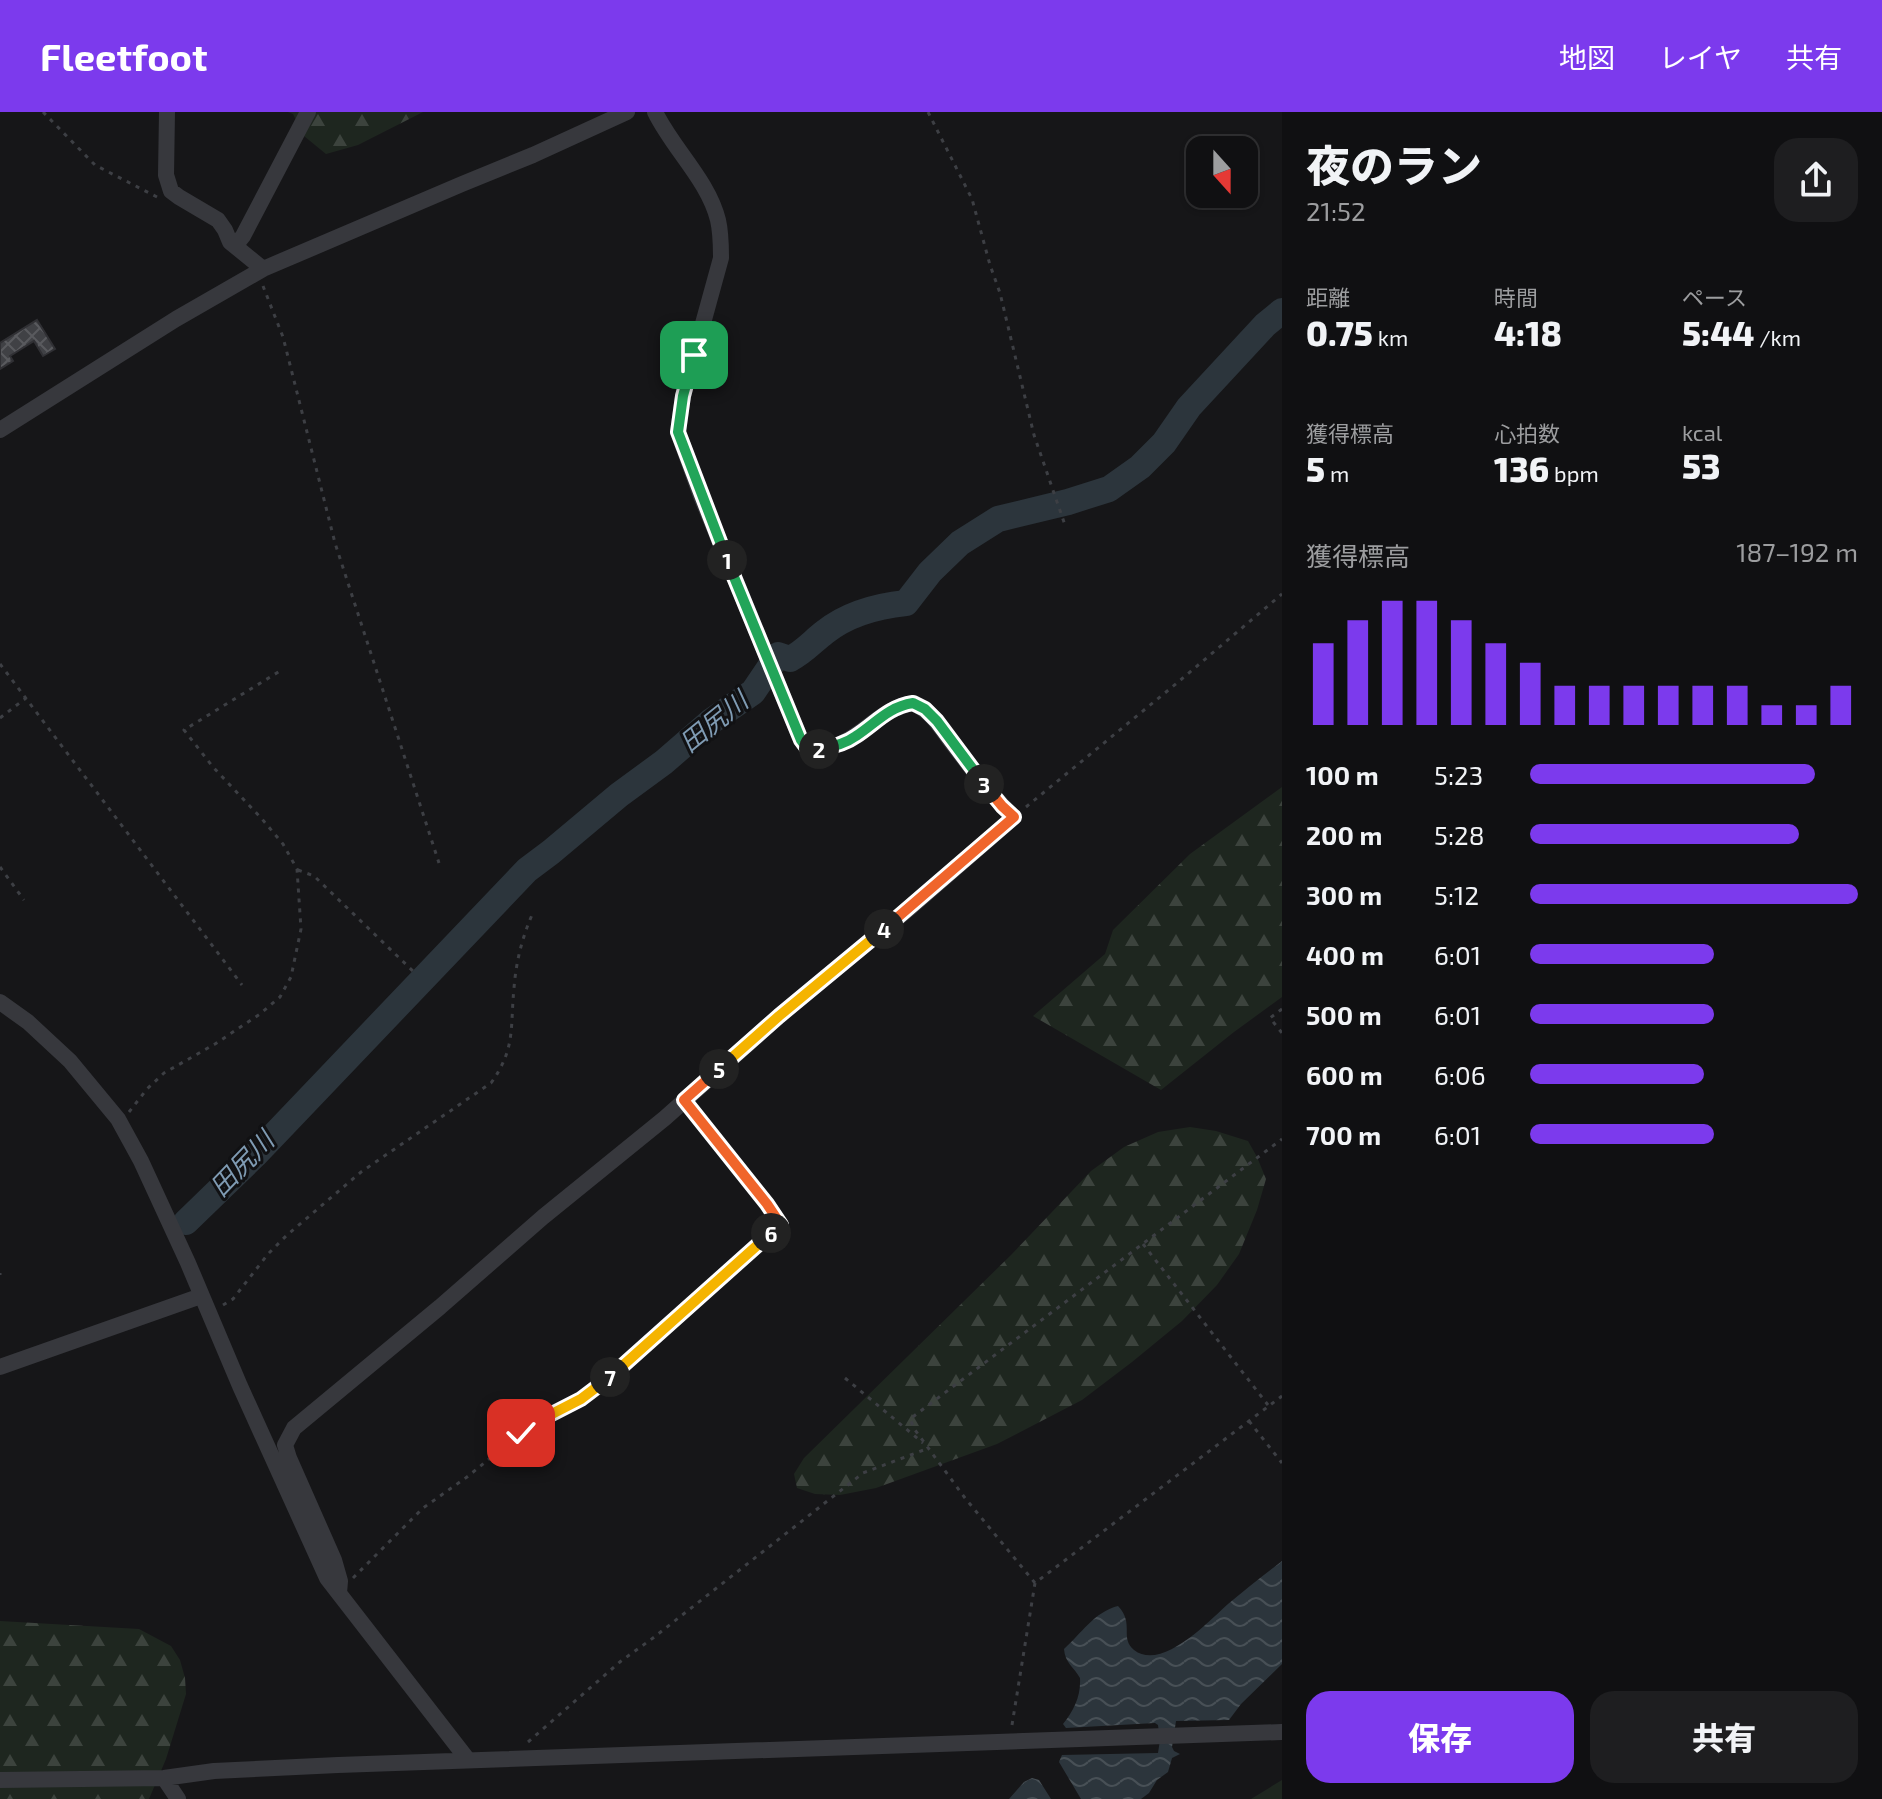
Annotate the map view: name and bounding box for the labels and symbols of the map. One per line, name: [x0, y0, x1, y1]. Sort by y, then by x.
north arrow: [1186, 136, 1258, 208]
pin: [660, 321, 728, 389]
pin: 1: [707, 540, 747, 580]
water label: 田尻川: [673, 682, 755, 757]
pin: 2: [799, 729, 839, 769]
pin: 3: [964, 764, 1004, 804]
pin: 4: [864, 909, 904, 949]
pin: 5: [699, 1049, 739, 1089]
water label: 田尻川: [203, 1122, 281, 1202]
pin: 6: [751, 1213, 791, 1253]
pin: 7: [590, 1357, 630, 1397]
pin: [487, 1399, 555, 1467]

